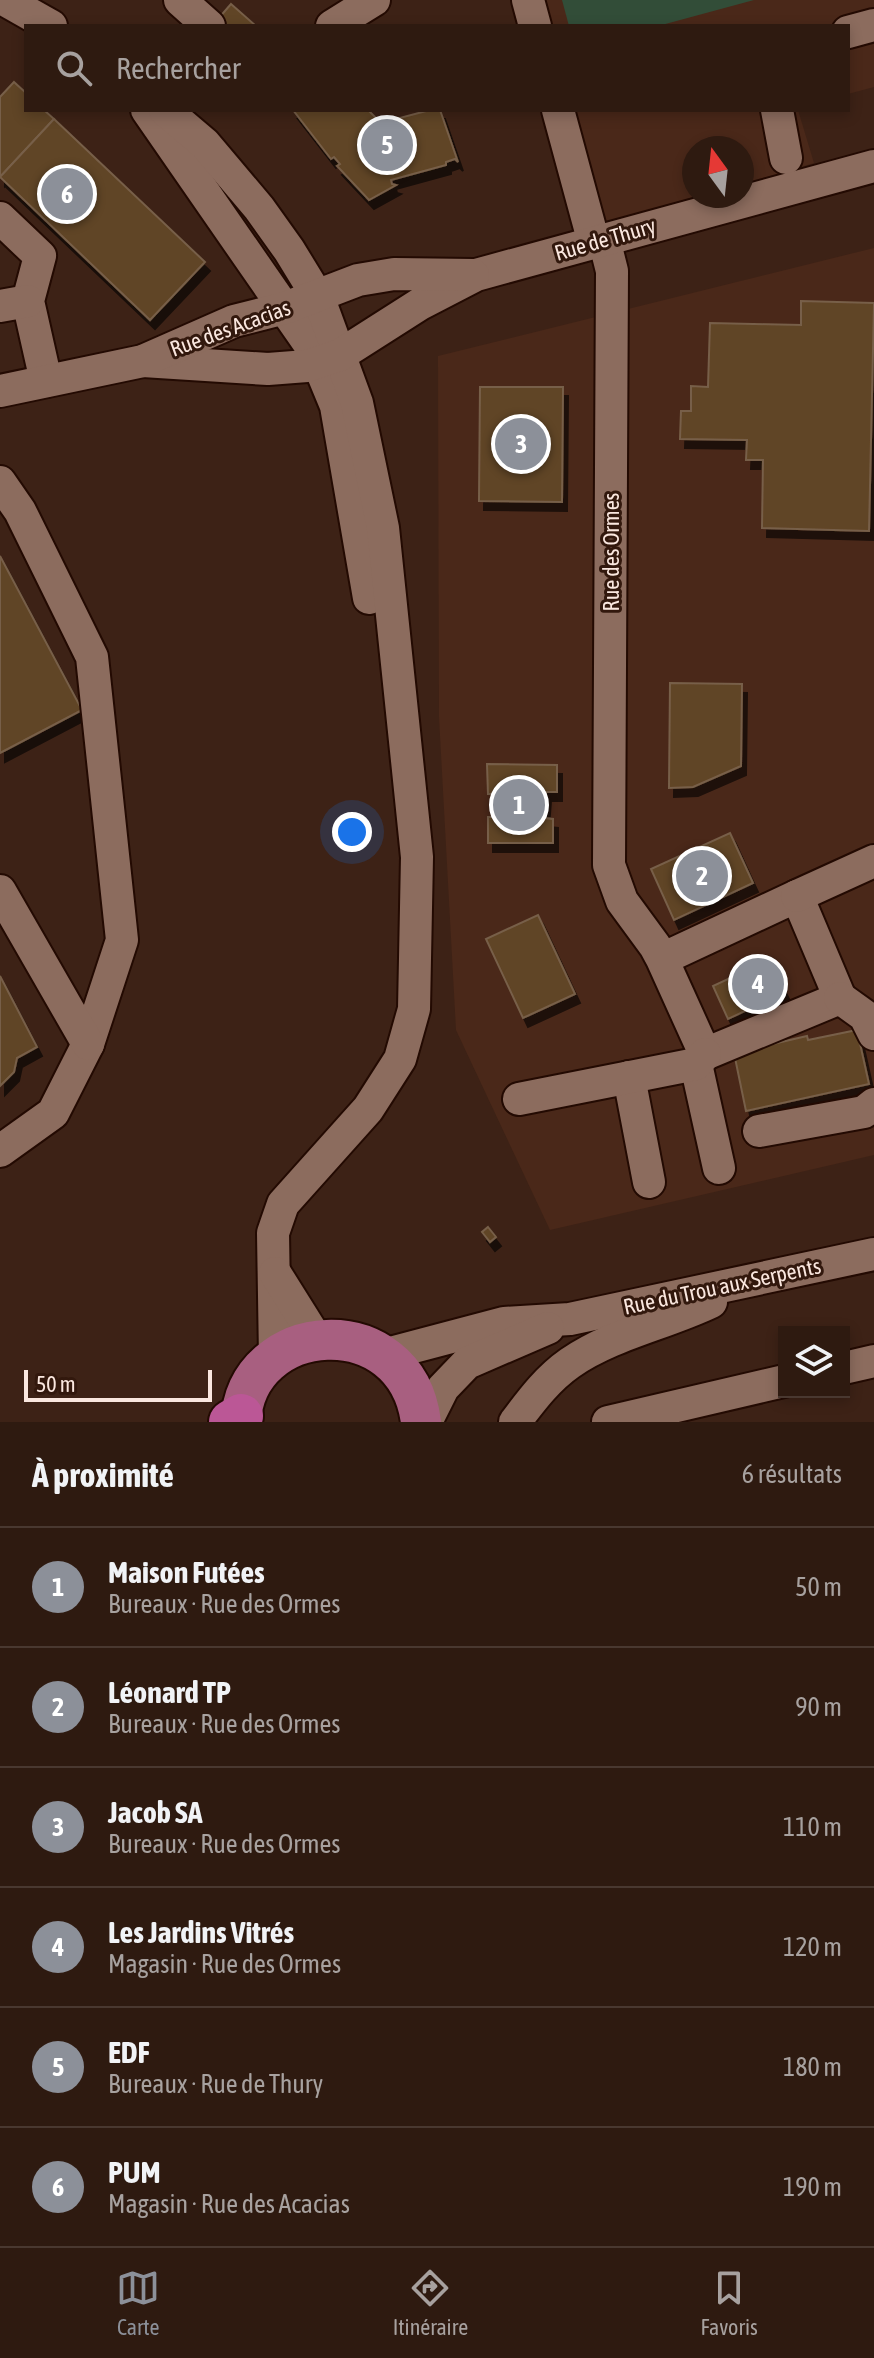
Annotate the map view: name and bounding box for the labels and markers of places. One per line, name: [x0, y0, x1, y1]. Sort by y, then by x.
pin: 5: [361, 115, 413, 175]
pin: 6: [41, 164, 93, 224]
pin: 3: [495, 414, 547, 474]
pin: 1: [493, 775, 545, 835]
pin: 2: [676, 846, 728, 906]
pin: 4: [732, 954, 784, 1014]

